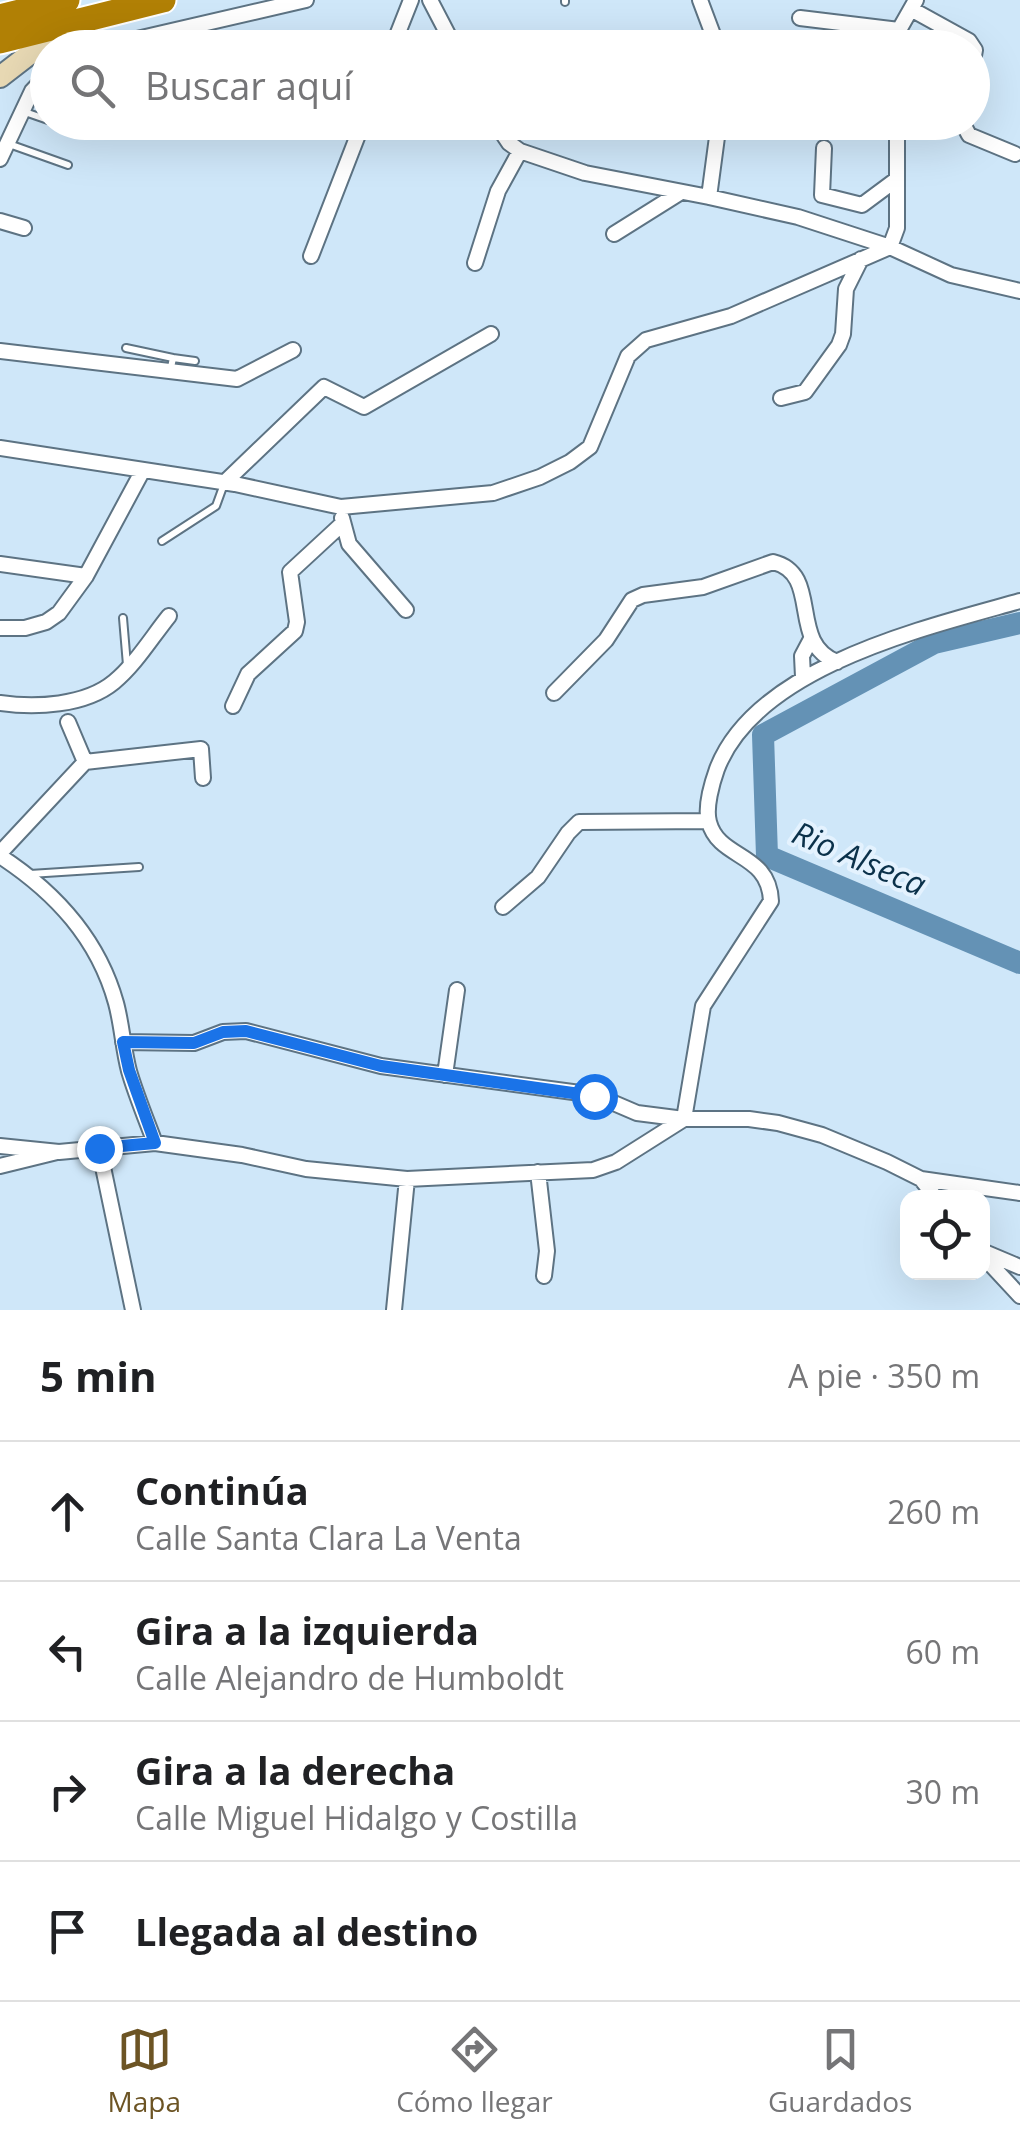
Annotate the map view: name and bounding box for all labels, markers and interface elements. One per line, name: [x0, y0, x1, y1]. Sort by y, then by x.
search box: [30, 30, 990, 140]
icon: search: [65, 58, 120, 113]
text: Buscar aquí: [145, 59, 353, 111]
water label: Rio Alseca: [786, 810, 933, 905]
route start: [572, 1074, 618, 1120]
route end: [77, 1126, 123, 1172]
map controls: [900, 1190, 990, 1280]
button: locate: [900, 1190, 990, 1280]
text: 5 min: [40, 1347, 157, 1404]
text: A pie · 350 m: [788, 1354, 980, 1397]
text: Continúa: [135, 1464, 309, 1516]
icon: ahead: [40, 1484, 95, 1539]
text: 260 m: [887, 1490, 980, 1533]
text: Calle Santa Clara La Venta: [135, 1516, 522, 1559]
text: Gira a la izquierda: [135, 1604, 479, 1656]
icon: left: [40, 1624, 95, 1679]
text: 60 m: [905, 1630, 980, 1673]
text: Calle Alejandro de Humboldt: [135, 1656, 564, 1699]
text: Gira a la derecha: [135, 1744, 455, 1796]
icon: right: [40, 1764, 95, 1819]
text: 30 m: [905, 1770, 980, 1813]
text: Calle Miguel Hidalgo y Costilla: [135, 1796, 578, 1839]
icon: arrive: [40, 1904, 95, 1959]
text: Llegada al destino: [135, 1905, 478, 1957]
tab: Mapa: [108, 2022, 181, 2120]
tab: Cómo llegar: [396, 2022, 553, 2120]
tab: Guardados: [768, 2022, 912, 2120]

